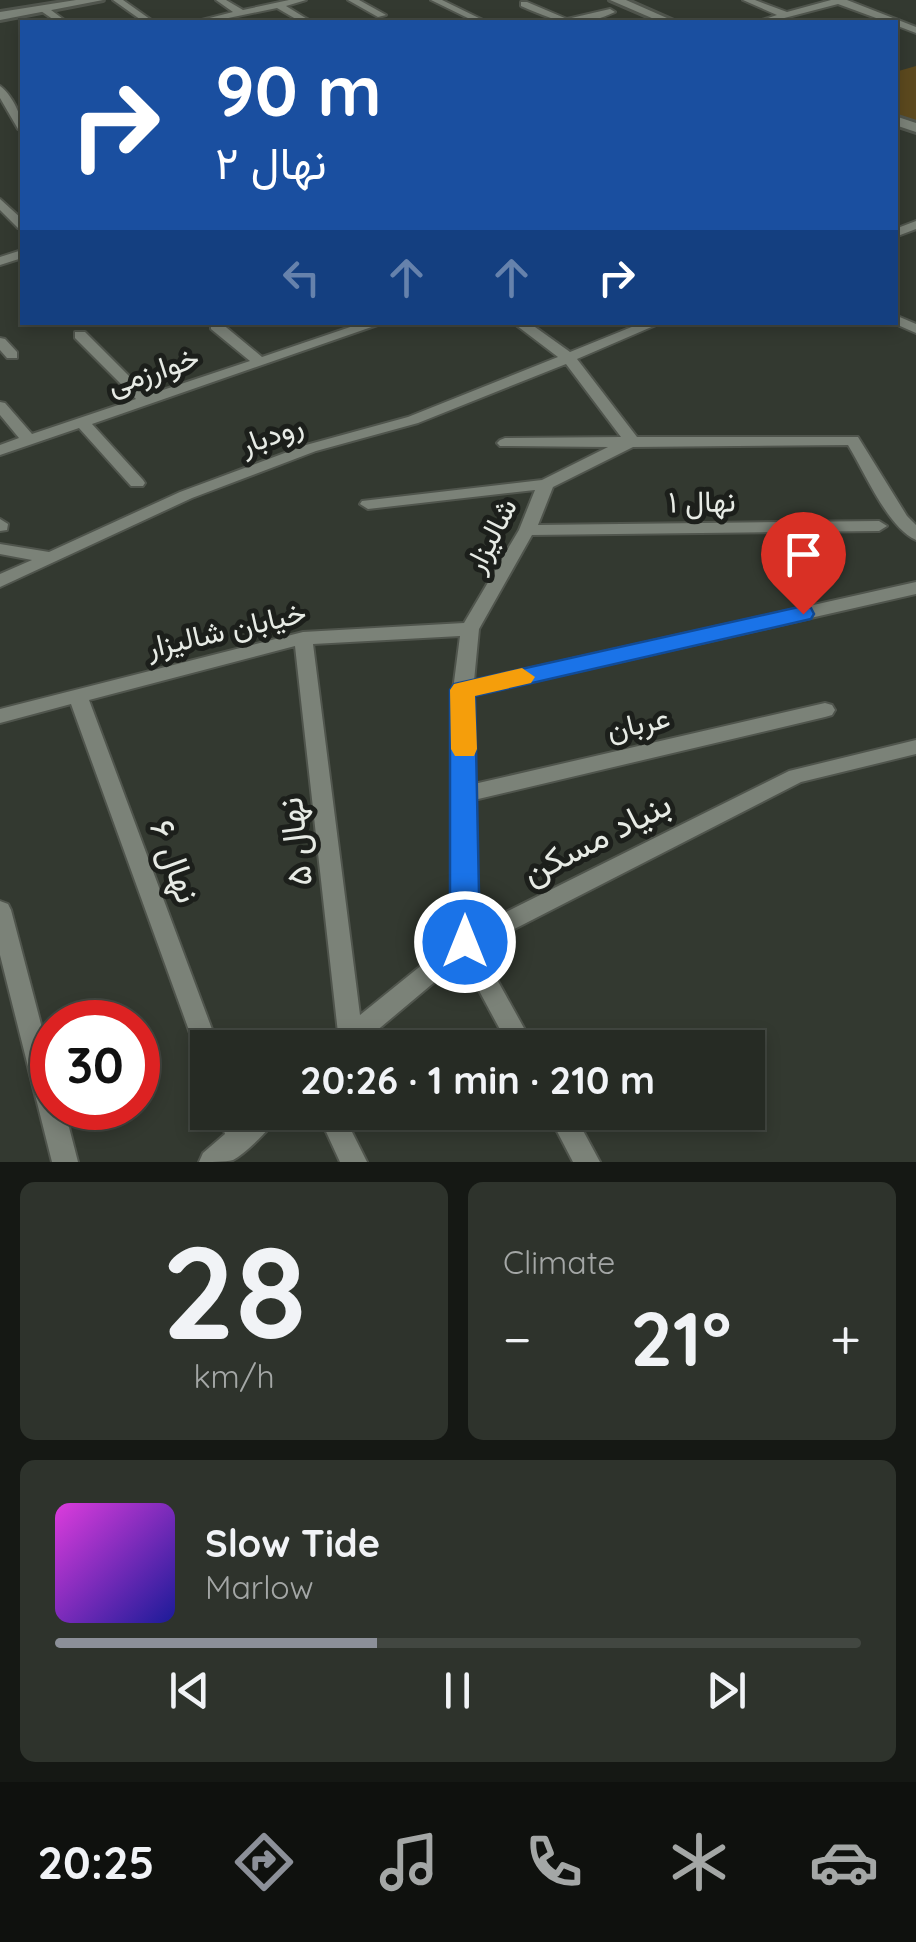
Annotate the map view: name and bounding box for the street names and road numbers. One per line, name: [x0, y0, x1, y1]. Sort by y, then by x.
street label: خوارزمی: [102, 337, 204, 403]
street label: رودبار: [233, 405, 308, 463]
street label: نهال ۱: [668, 481, 736, 521]
street label: شالیزار: [455, 491, 525, 580]
street label: خیابان شالیزار: [141, 592, 310, 666]
street label: عربان: [603, 697, 673, 749]
street label: بنیاد مسکن: [514, 781, 678, 893]
street label: نهال ۵: [267, 795, 322, 889]
street label: نهال ۶: [140, 813, 211, 909]

